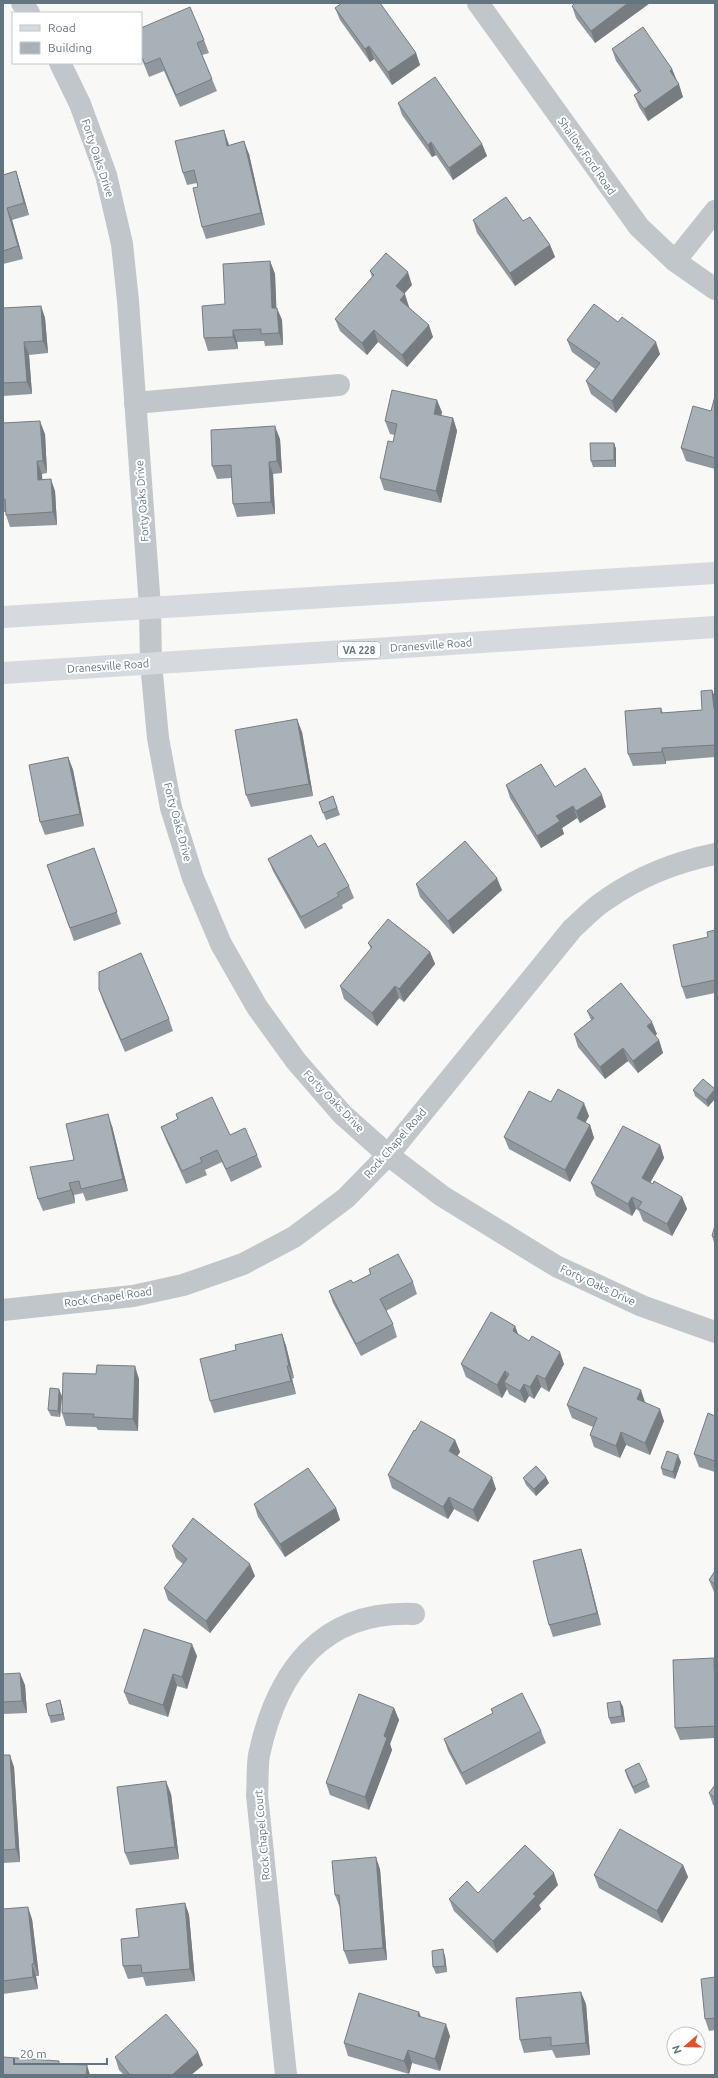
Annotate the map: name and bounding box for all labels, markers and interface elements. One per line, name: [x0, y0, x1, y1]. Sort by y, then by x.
legend: [12, 12, 142, 64]
text: Road: [48, 21, 76, 34]
text: Building: [48, 41, 92, 54]
street label: Shallow Ford Road: [556, 115, 618, 197]
street label: Forty Oaks Drive: [80, 117, 116, 199]
street label: Forty Oaks Drive: [133, 460, 151, 542]
street label: Dranesville Road: [389, 636, 473, 654]
road number: VA 228: [338, 642, 380, 658]
street label: Dranesville Road: [66, 657, 150, 675]
street label: Forty Oaks Drive: [162, 781, 194, 863]
street label: Forty Oaks Drive: [301, 1067, 367, 1135]
street label: Rock Chapel Road: [361, 1106, 429, 1180]
street label: Forty Oaks Drive: [558, 1262, 638, 1308]
street label: Rock Chapel Road: [63, 1285, 153, 1309]
street label: Rock Chapel Court: [252, 1788, 272, 1881]
north arrow: [666, 2026, 706, 2066]
scale bar: [14, 2040, 107, 2066]
text: N: [670, 2044, 684, 2055]
text: 20 m: [20, 2047, 47, 2060]

